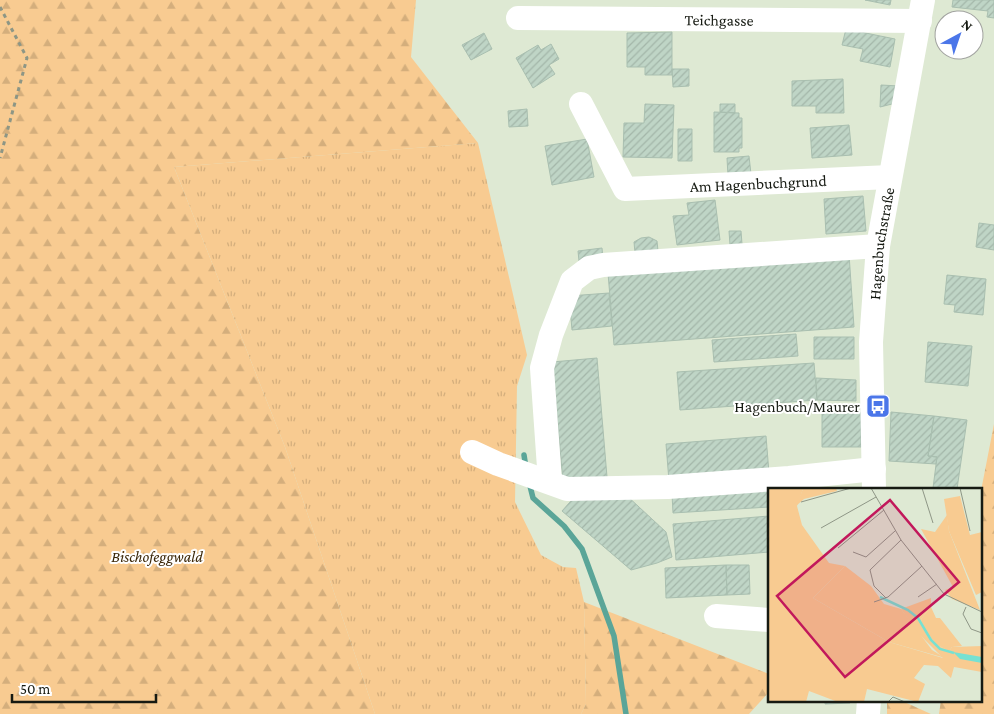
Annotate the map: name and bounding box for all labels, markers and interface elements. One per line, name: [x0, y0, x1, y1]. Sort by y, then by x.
north arrow: [934, 10, 984, 60]
street label: Teichgasse: [684, 11, 754, 29]
text: N: [959, 16, 977, 35]
street label: Am Hagenbuchgrund: [689, 171, 828, 195]
street label: Hagenbuchstraße: [866, 186, 897, 300]
bus stop icon: Hagenbuch/Maurer: [865, 393, 891, 419]
place label: Hagenbuch/Maurer: [734, 398, 860, 416]
inset map: [768, 488, 982, 702]
park label: Bischofeggwald: [111, 548, 203, 566]
scale bar: [12, 672, 156, 704]
text: 50 m: [20, 681, 50, 697]

